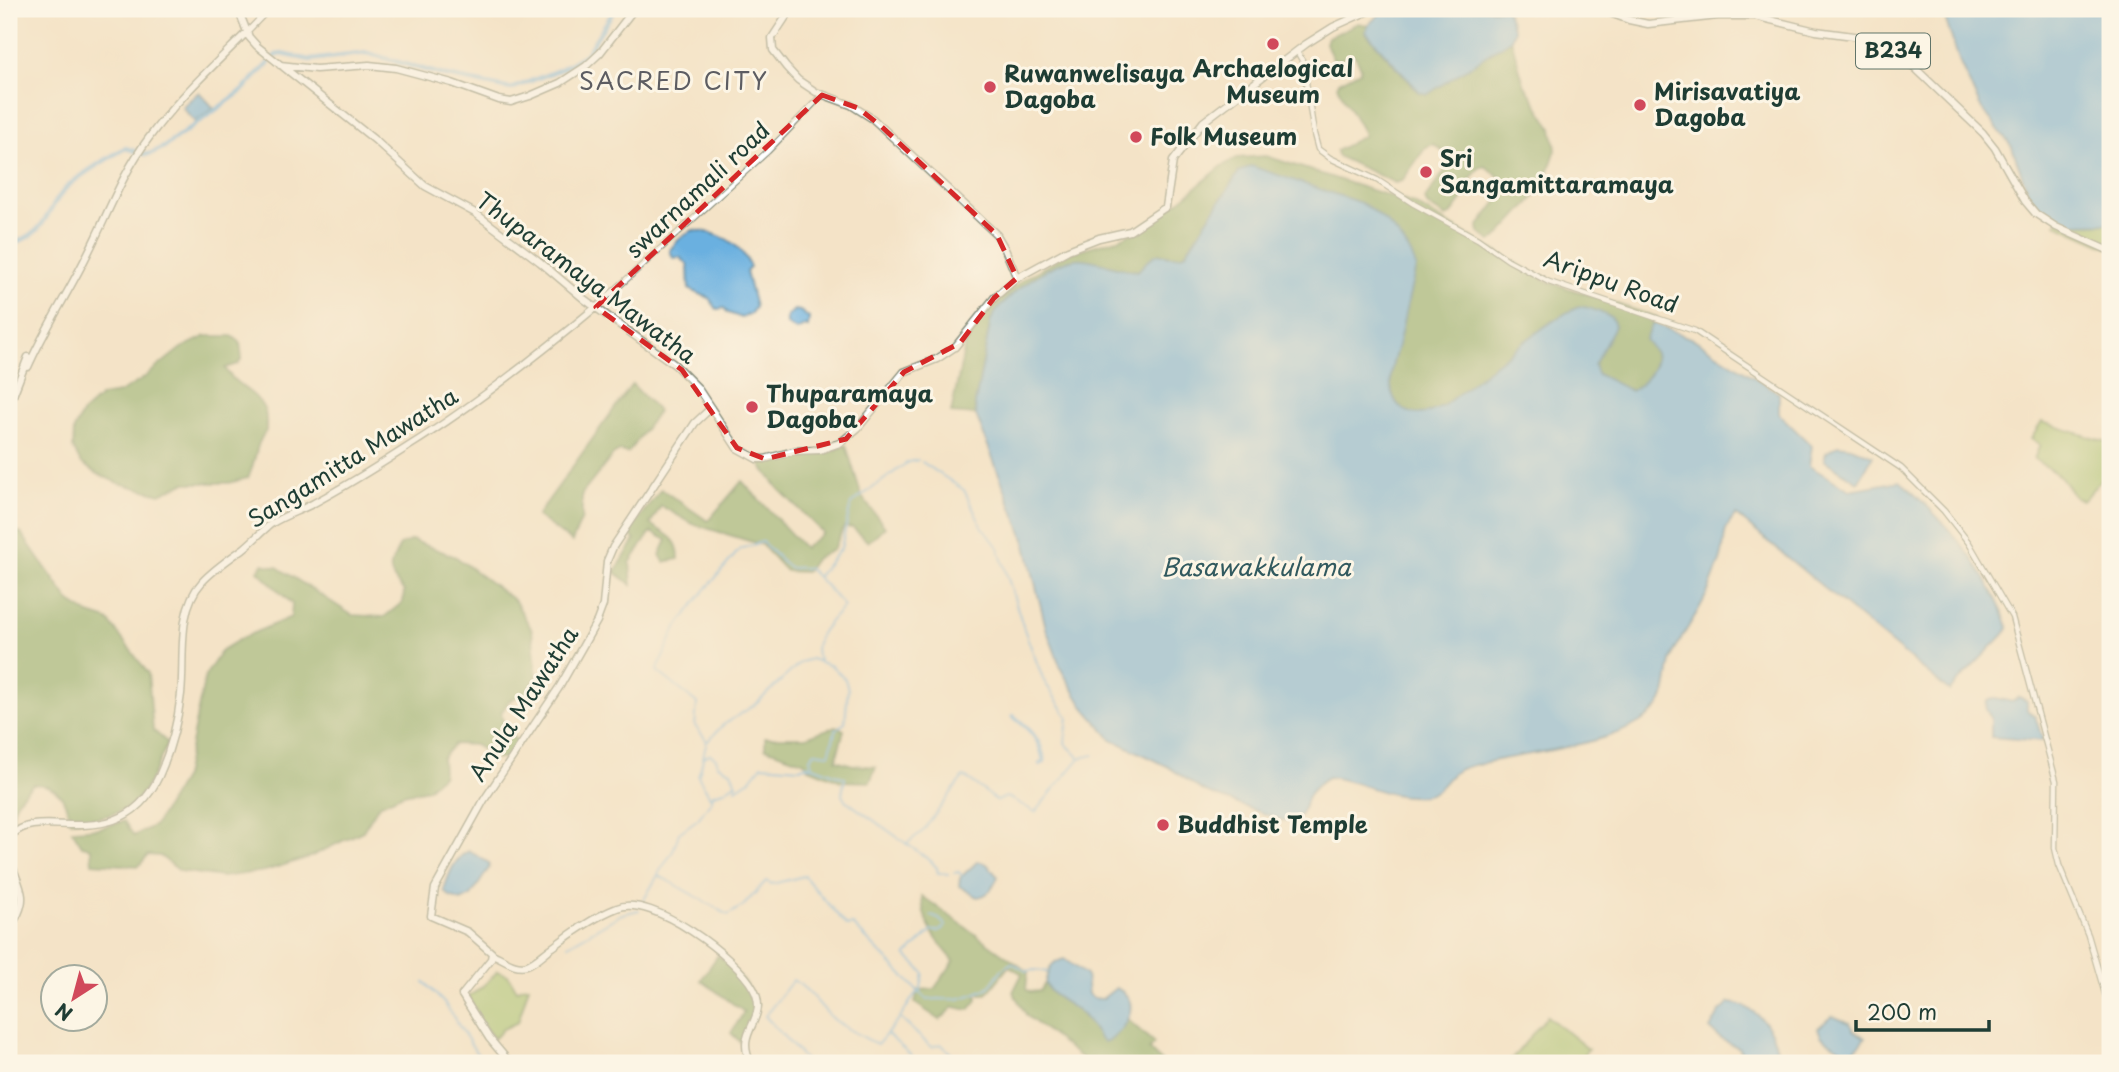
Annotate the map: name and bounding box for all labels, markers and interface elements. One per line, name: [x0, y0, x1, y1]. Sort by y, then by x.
road number: B234: [1856, 34, 1930, 68]
marker: Archaelogical Museum: [1265, 36, 1281, 52]
place label: Archaelogical Museum: [1193, 50, 1353, 111]
place label: Ruwanwelisaya Dagoba: [1004, 55, 1185, 116]
district label: SACRED CITY: [579, 62, 769, 98]
place label: Mirisavatiya Dagoba: [1654, 73, 1800, 134]
marker: Ruwanwelisaya Dagoba: [982, 79, 998, 95]
marker: Mirisavatiya Dagoba: [1632, 97, 1648, 113]
street label: swarnamali road: [617, 113, 777, 265]
place label: Folk Museum: [1150, 118, 1297, 153]
marker: Folk Museum: [1128, 129, 1144, 145]
place label: Sri Sangamittaramaya: [1440, 140, 1674, 201]
marker: Sri Sangamittaramaya: [1418, 164, 1434, 180]
street label: Thuparamaya Mawatha: [469, 182, 705, 372]
street label: Arippu Road: [1539, 240, 1684, 321]
place label: Thuparamaya Dagoba: [766, 375, 933, 436]
street label: Sangamitta Mawatha: [240, 377, 465, 536]
marker: Thuparamaya Dagoba: [744, 399, 760, 415]
water label: Basawakkulama: [1161, 548, 1352, 584]
street label: Anula Mawatha: [459, 618, 586, 788]
place label: Buddhist Temple: [1177, 806, 1368, 841]
marker: Buddhist Temple: [1155, 817, 1171, 833]
north arrow: [38, 964, 108, 1034]
scale bar: [1856, 988, 1990, 1032]
text: 200 m: [1867, 995, 1937, 1027]
text: N: [49, 997, 78, 1028]

